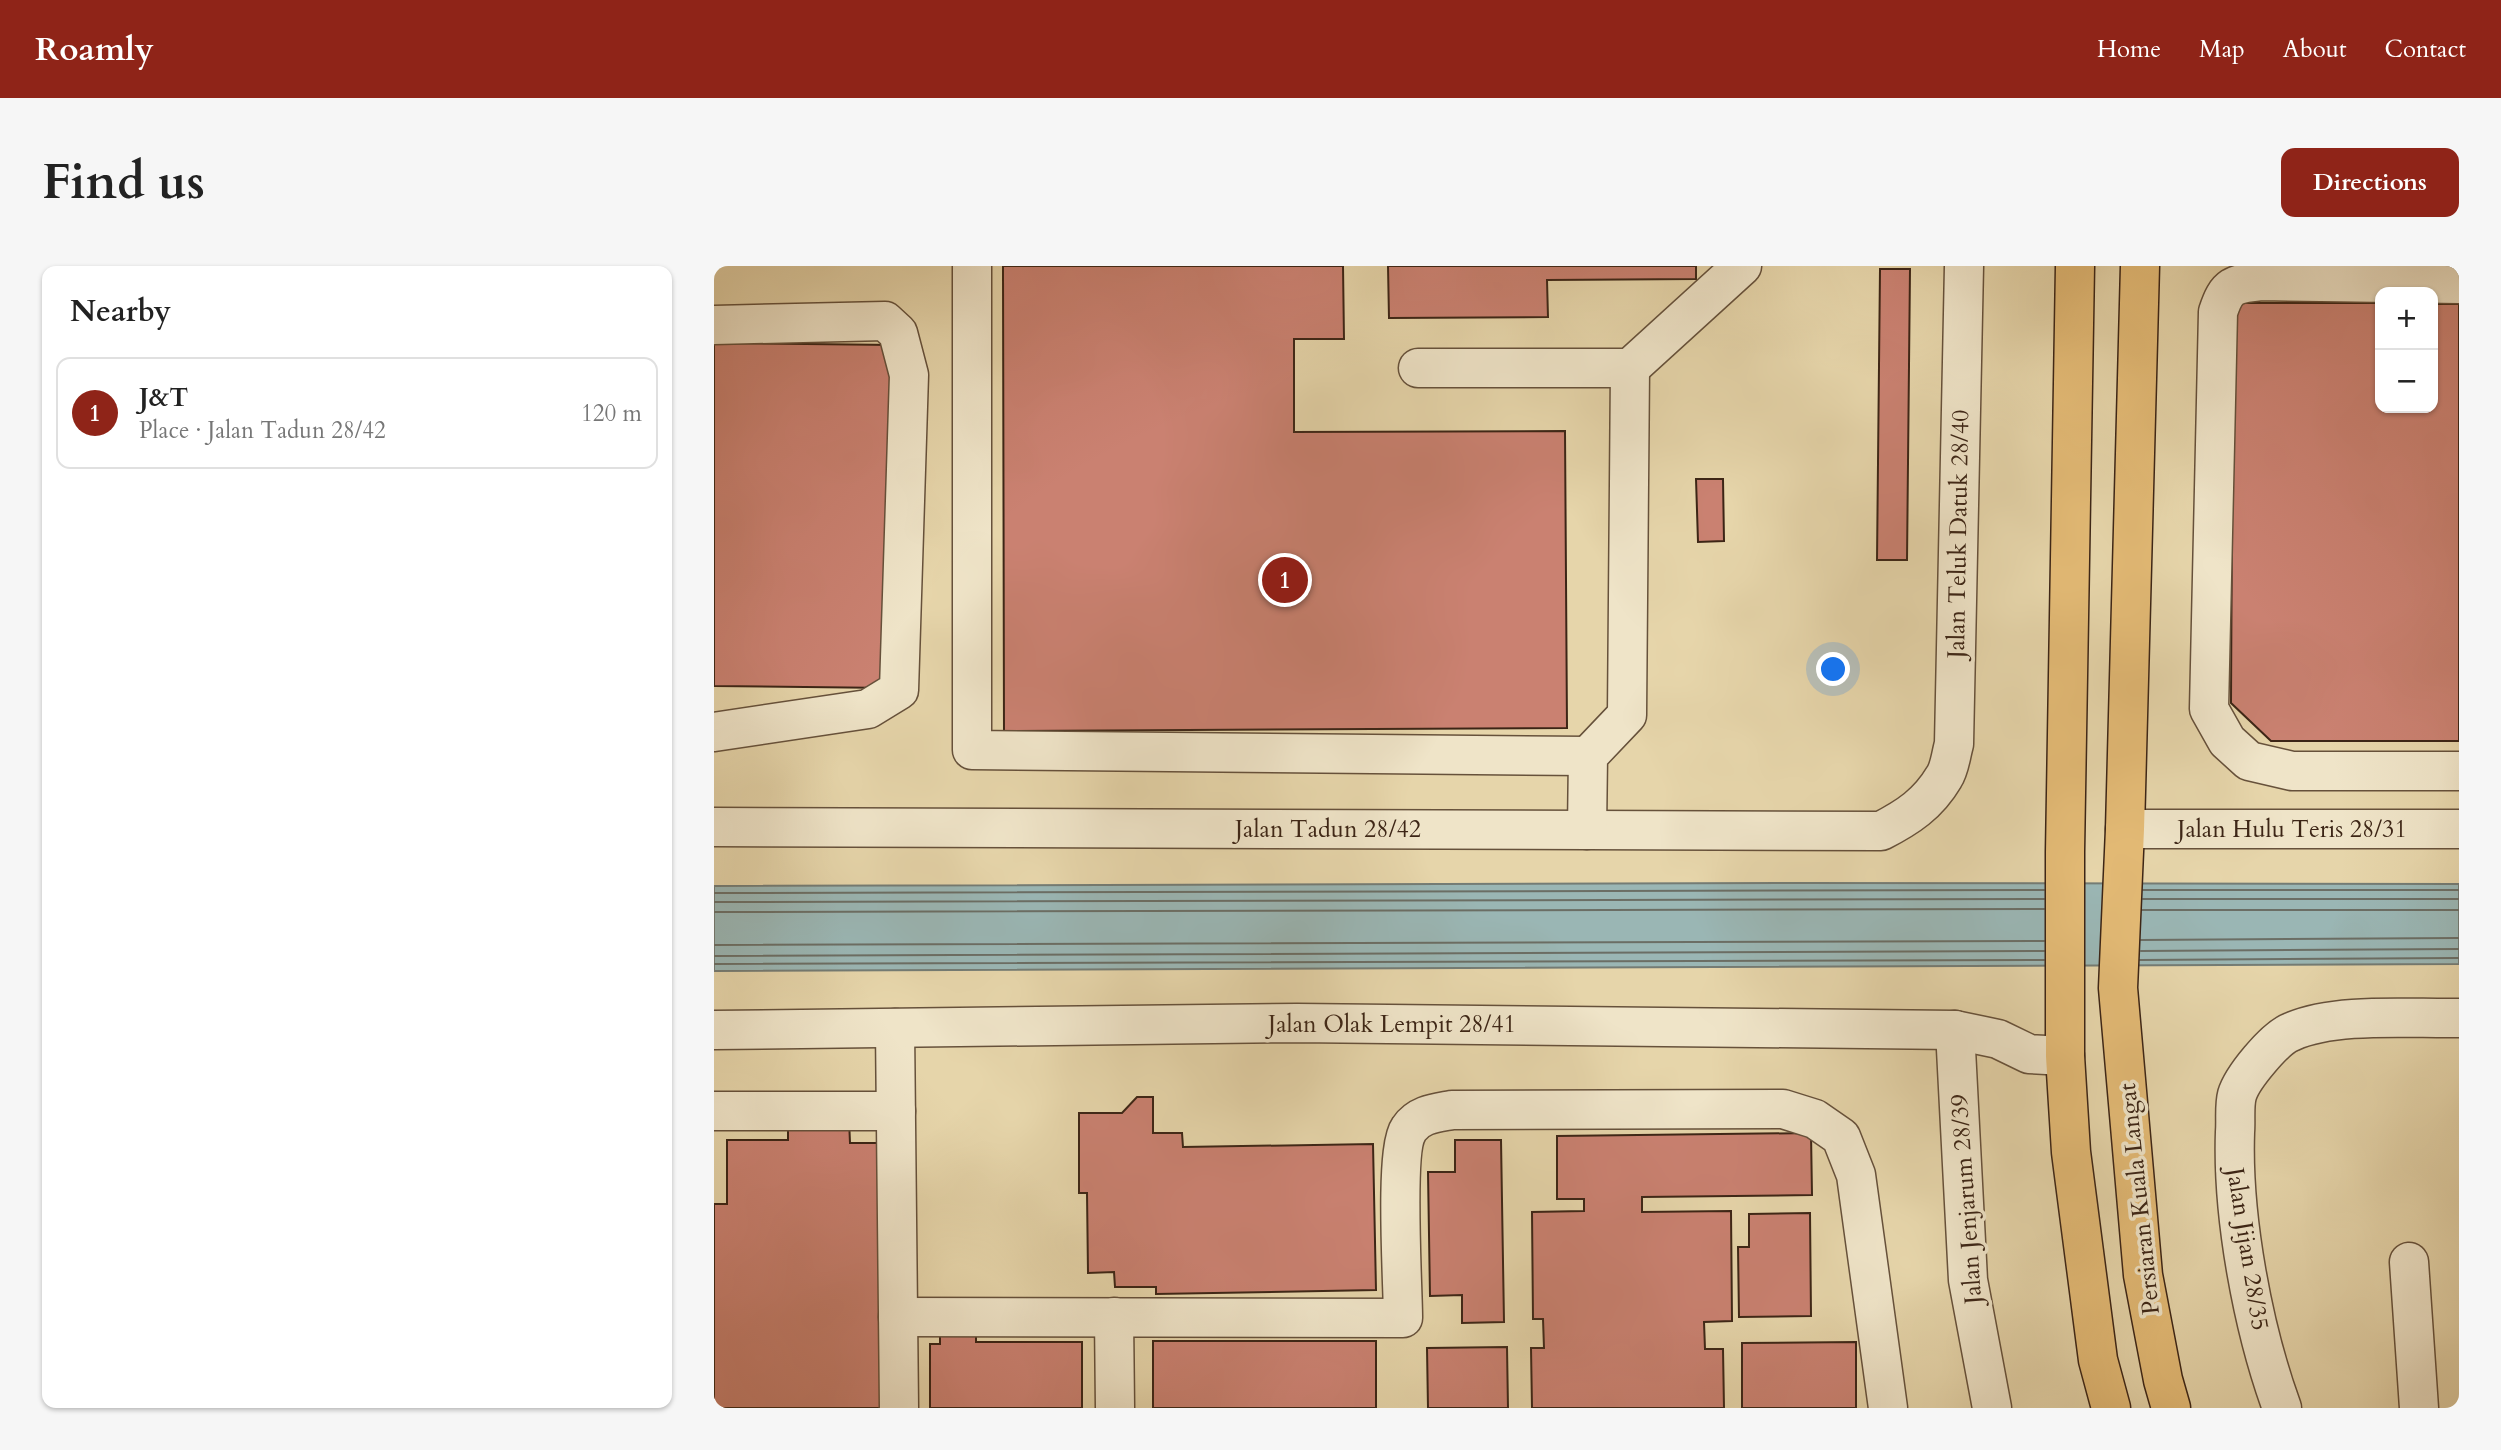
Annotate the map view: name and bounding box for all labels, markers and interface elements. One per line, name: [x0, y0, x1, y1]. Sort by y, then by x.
text: Roamly: [35, 27, 154, 72]
text: Home: [2097, 33, 2161, 66]
text: Map: [2199, 33, 2245, 66]
text: About: [2283, 33, 2347, 66]
text: Contact: [2385, 33, 2466, 66]
button: Directions: [2281, 148, 2459, 217]
text: Find us: [42, 149, 205, 216]
map controls: [2375, 287, 2438, 413]
button: +: [2375, 287, 2438, 350]
text: Nearby: [70, 291, 171, 332]
button: −: [2375, 350, 2438, 413]
text: J&T: [139, 380, 188, 415]
text: 1: [89, 398, 101, 429]
text: 120 m: [581, 398, 642, 429]
street label: Jalan Teluk Datuk 28/40: [1940, 409, 1977, 662]
text: Place · Jalan Tadun 28/42: [139, 415, 386, 446]
pin: 1: [1262, 554, 1308, 606]
your location: [1816, 652, 1850, 686]
street label: Jalan Tadun 28/42: [1232, 813, 1421, 846]
street label: Jalan Hulu Teris 28/31: [2174, 813, 2407, 846]
street label: Jalan Olak Lempit 28/41: [1265, 1008, 1516, 1041]
street label: Persiaran Kuala Langat: [2111, 1081, 2168, 1316]
street label: Jalan Jenjarum 28/39: [1943, 1093, 1991, 1308]
street label: Jalan Jijan 28/35: [2218, 1162, 2277, 1333]

